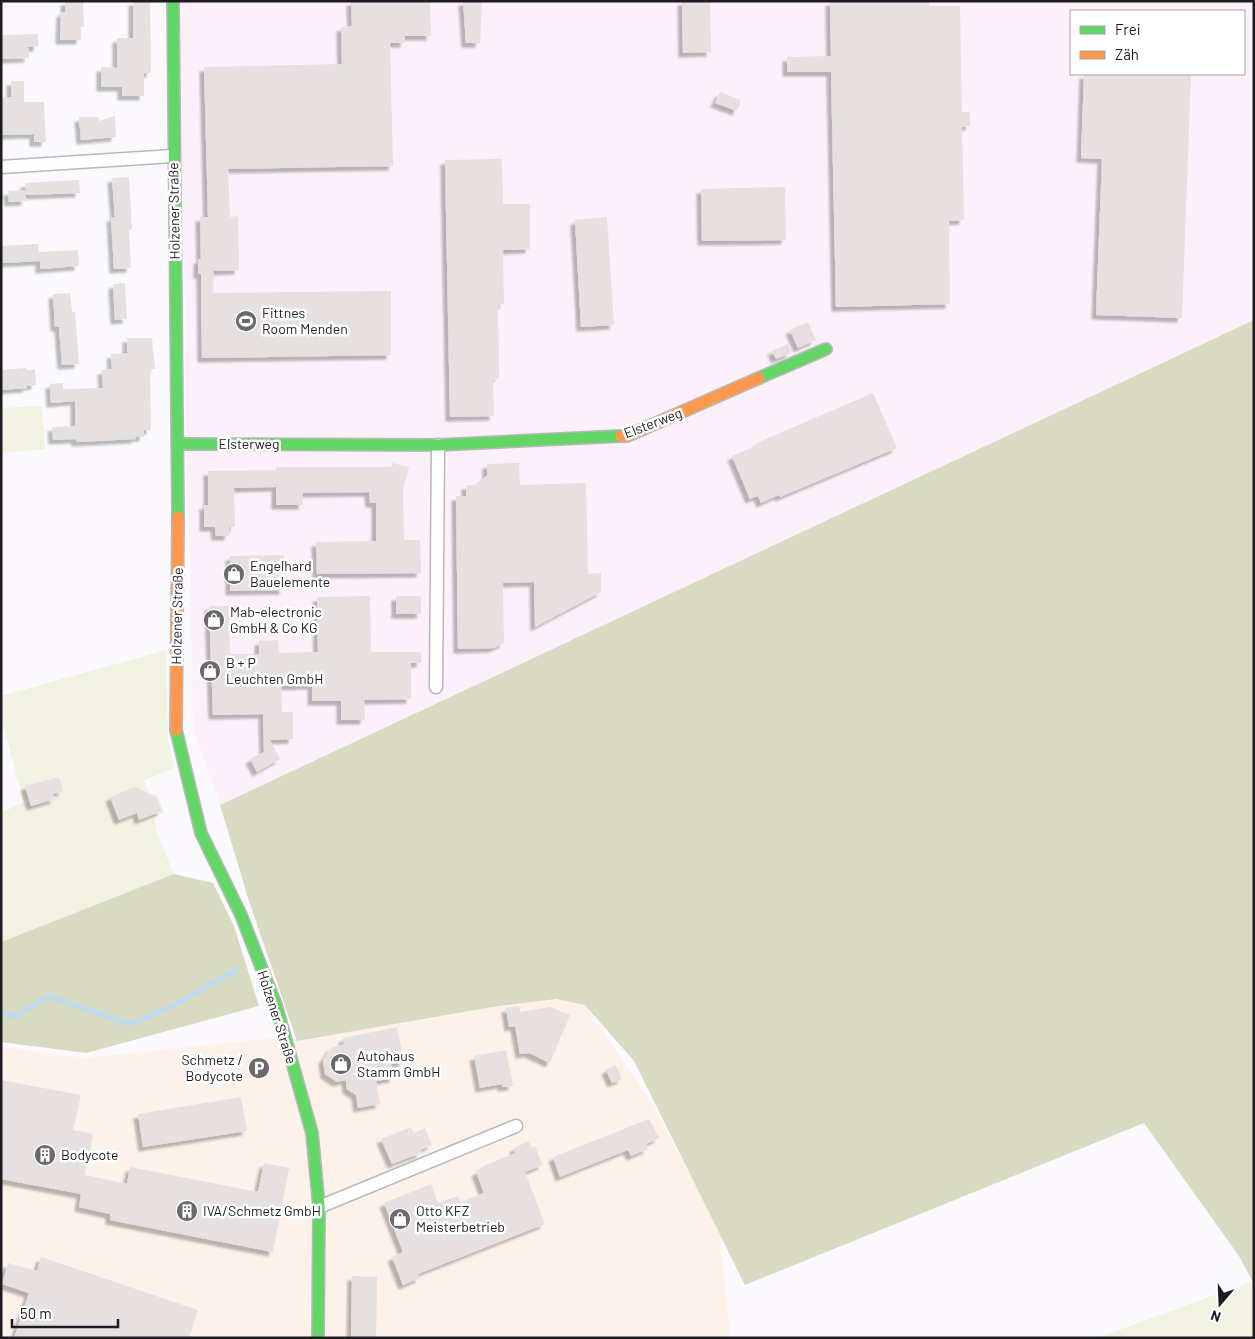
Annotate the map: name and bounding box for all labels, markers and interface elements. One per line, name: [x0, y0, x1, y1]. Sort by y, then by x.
legend: [1070, 10, 1245, 75]
text: Frei: [1115, 20, 1141, 38]
text: Zäh: [1115, 45, 1139, 63]
street label: Holzener Straße: [164, 162, 183, 260]
place label: Fittnes Room Menden: [262, 304, 348, 337]
sports icon: Fittnes Room Menden: [234, 309, 258, 333]
street label: Elsterweg: [621, 404, 684, 441]
street label: Elsterweg: [218, 435, 280, 452]
place label: Engelhard Bauelemente: [250, 557, 330, 590]
shop icon: Engelhard Bauelemente: [222, 562, 246, 586]
street label: Holzener Straße: [167, 567, 186, 665]
place label: Mab-electronic GmbH & Co KG: [230, 603, 322, 636]
shop icon: Mab-electronic GmbH & Co KG: [202, 608, 226, 632]
place label: B + P Leuchten GmbH: [226, 654, 323, 687]
shop icon: B + P Leuchten GmbH: [198, 659, 222, 683]
street label: Holzener Straße: [254, 968, 301, 1066]
place label: Autohaus Stamm GmbH: [357, 1047, 440, 1080]
place label: Schmetz / Bodycote: [181, 1051, 243, 1084]
shop icon: Autohaus Stamm GmbH: [329, 1052, 353, 1076]
parking icon: Schmetz / Bodycote: [247, 1056, 271, 1080]
building icon: Bodycote: [33, 1143, 57, 1167]
place label: Bodycote: [61, 1146, 118, 1163]
building icon: IVA/Schmetz GmbH: [175, 1199, 199, 1223]
place label: IVA/Schmetz GmbH: [203, 1202, 321, 1219]
place label: Otto KFZ Meisterbetrieb: [416, 1202, 505, 1235]
shop icon: Otto KFZ Meisterbetrieb: [388, 1207, 412, 1231]
north arrow: [1195, 1279, 1245, 1329]
scale bar: [12, 1296, 119, 1328]
text: 50 m: [20, 1304, 52, 1322]
text: N: [1208, 1307, 1223, 1326]

